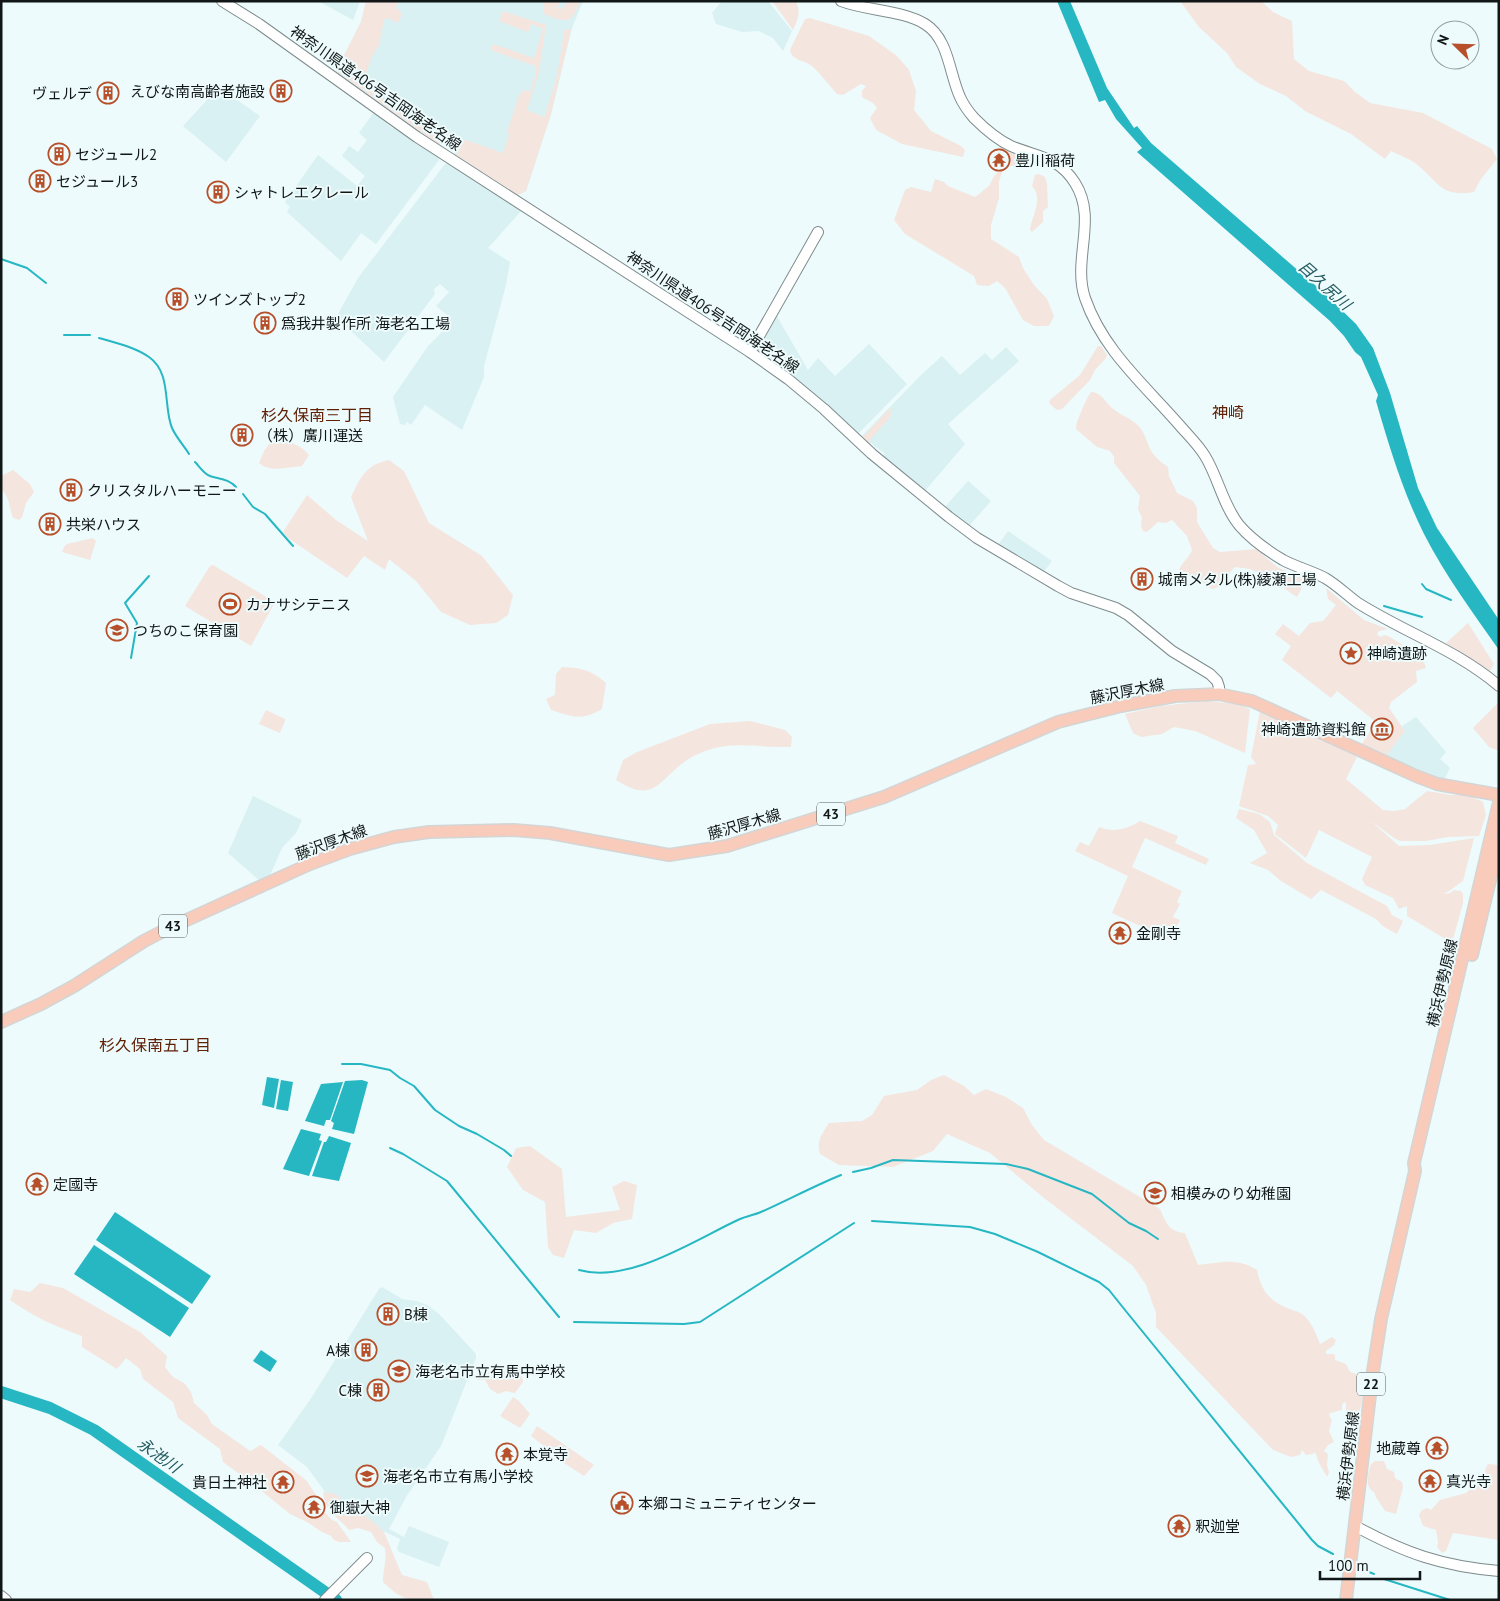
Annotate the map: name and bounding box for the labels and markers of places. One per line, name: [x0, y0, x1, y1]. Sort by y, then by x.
building icon: えびな南高齢者施設: [269, 79, 293, 103]
building icon: ヴェルデ: [96, 81, 120, 105]
place label: えびな南高齢者施設: [130, 82, 265, 101]
place label: ヴェルデ: [32, 84, 92, 103]
building icon: セジュール2: [47, 142, 71, 166]
place label: セジュール2: [75, 145, 157, 164]
temple icon: 豊川稲荷: [987, 148, 1011, 172]
place label: 豊川稲荷: [1015, 151, 1075, 170]
building icon: セジュール3: [28, 169, 52, 193]
place label: セジュール3: [56, 172, 138, 191]
building icon: シャトレエクレール: [206, 180, 230, 204]
place label: シャトレエクレール: [234, 183, 369, 202]
building icon: ツインズトップ2: [165, 287, 189, 311]
place label: ツインズトップ2: [193, 290, 306, 309]
building icon: 爲我井製作所 海老名工場: [253, 311, 277, 335]
place label: 爲我井製作所 海老名工場: [281, 314, 450, 333]
building icon: （株）廣川運送: [230, 423, 254, 447]
place label: （株）廣川運送: [258, 426, 363, 445]
building icon: クリスタルハーモニー: [59, 478, 83, 502]
place label: クリスタルハーモニー: [87, 481, 237, 500]
building icon: 共栄ハウス: [38, 512, 62, 536]
place label: 共栄ハウス: [66, 515, 141, 534]
building icon: 城南メタル(株)綾瀬工場: [1130, 567, 1154, 591]
place label: 城南メタル(株)綾瀬工場: [1158, 570, 1316, 589]
sports icon: カナサシテニス: [218, 592, 242, 616]
place label: カナサシテニス: [246, 595, 351, 614]
school or university icon: つちのこ保育園: [105, 618, 129, 642]
place label: つちのこ保育園: [133, 621, 238, 640]
place icon: 神崎遺跡: [1339, 641, 1363, 665]
place label: 神崎遺跡: [1367, 644, 1427, 663]
museum icon: 神崎遺跡資料館: [1370, 717, 1394, 741]
place label: 神崎遺跡資料館: [1261, 720, 1366, 739]
temple icon: 金剛寺: [1108, 921, 1132, 945]
place label: 金剛寺: [1136, 924, 1181, 943]
temple icon: 定國寺: [25, 1172, 49, 1196]
place label: 定國寺: [53, 1175, 98, 1194]
school or university icon: 相模みのり幼稚園: [1143, 1181, 1167, 1205]
place label: 相模みのり幼稚園: [1171, 1184, 1291, 1203]
building icon: B棟: [376, 1302, 400, 1326]
place label: B棟: [404, 1305, 428, 1324]
building icon: A棟: [354, 1338, 378, 1362]
place label: A棟: [326, 1341, 350, 1360]
school or university icon: 海老名市立有馬中学校: [387, 1359, 411, 1383]
place label: 海老名市立有馬中学校: [415, 1362, 565, 1381]
building icon: C棟: [366, 1378, 390, 1402]
place label: C棟: [338, 1381, 362, 1400]
temple icon: 地蔵尊: [1425, 1436, 1449, 1460]
place label: 地蔵尊: [1376, 1439, 1421, 1458]
temple icon: 本覚寺: [495, 1442, 519, 1466]
place label: 本覚寺: [523, 1445, 568, 1464]
school or university icon: 海老名市立有馬小学校: [355, 1464, 379, 1488]
place label: 海老名市立有馬小学校: [383, 1467, 533, 1486]
temple icon: 真光寺: [1418, 1469, 1442, 1493]
temple icon: 貴日土神社: [271, 1470, 295, 1494]
place label: 真光寺: [1446, 1472, 1491, 1491]
place label: 貴日土神社: [192, 1473, 267, 1492]
public building icon: 本郷コミュニティセンター: [610, 1491, 634, 1515]
place label: 本郷コミュニティセンター: [638, 1494, 817, 1513]
temple icon: 御嶽大神: [302, 1495, 326, 1519]
place label: 御嶽大神: [330, 1498, 390, 1517]
temple icon: 釈迦堂: [1167, 1514, 1191, 1538]
place label: 釈迦堂: [1195, 1517, 1240, 1536]

